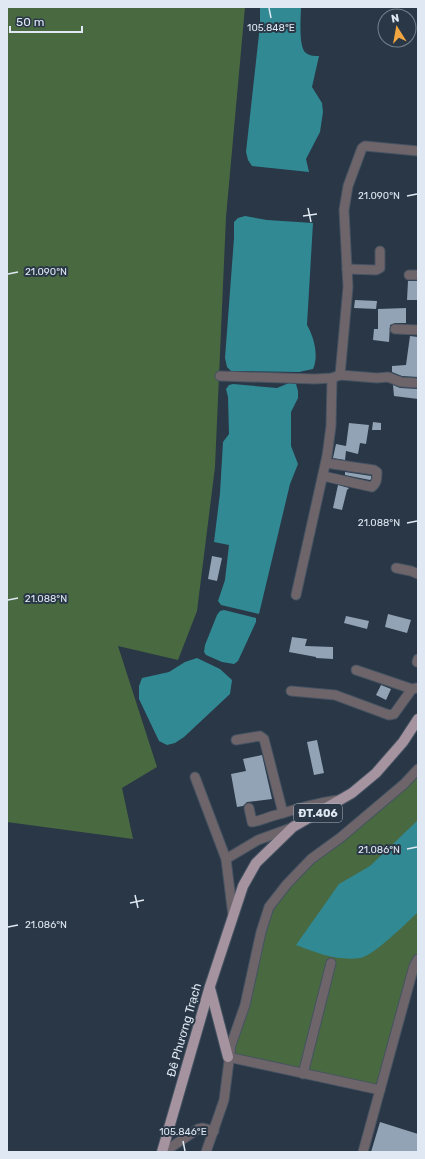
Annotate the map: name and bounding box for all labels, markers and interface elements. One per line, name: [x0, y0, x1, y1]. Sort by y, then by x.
scale bar: [10, 8, 82, 34]
north arrow: [377, 8, 417, 48]
text: N: [390, 12, 400, 26]
text: 50 m: [16, 15, 44, 29]
text: 105.848°E: [247, 22, 295, 34]
text: 21.090°N: [358, 190, 400, 202]
text: 21.090°N: [25, 266, 67, 278]
text: 21.088°N: [358, 517, 400, 529]
text: 21.088°N: [25, 593, 67, 605]
road number: ĐT.406: [294, 804, 342, 822]
text: 21.086°N: [358, 844, 400, 856]
text: 21.086°N: [25, 919, 67, 931]
street label: Đê Phương Trạch: [164, 981, 204, 1079]
text: 105.846°E: [159, 1126, 207, 1138]

